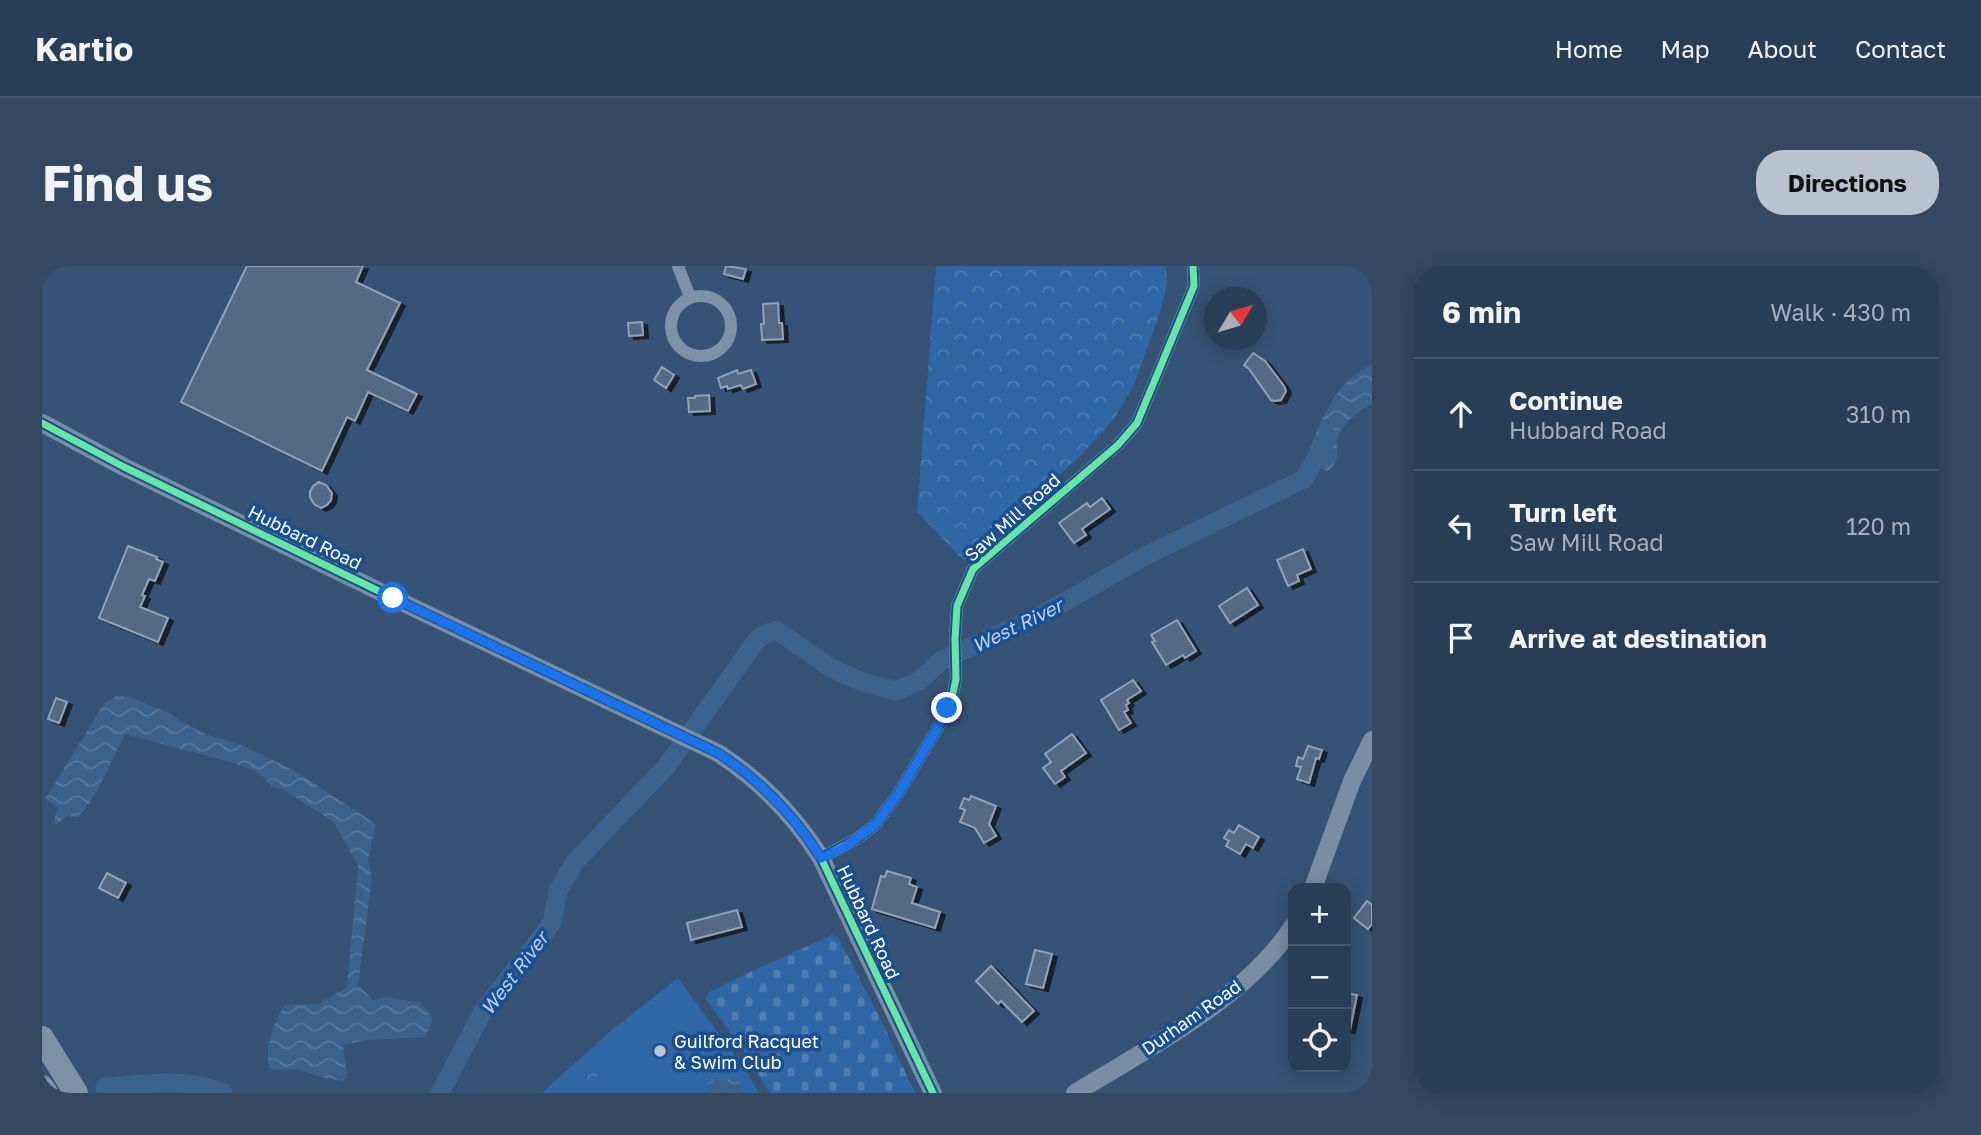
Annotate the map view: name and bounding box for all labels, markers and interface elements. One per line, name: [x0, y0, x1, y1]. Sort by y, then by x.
text: Kartio: [35, 29, 133, 68]
text: Home: [1555, 34, 1623, 63]
text: Map: [1661, 34, 1710, 63]
text: About: [1748, 34, 1817, 63]
text: Contact: [1855, 34, 1946, 63]
button: Directions: [1756, 150, 1939, 215]
text: Find us: [42, 153, 213, 212]
north arrow: [1204, 287, 1267, 350]
text: 6 min: [1442, 294, 1521, 330]
text: Walk · 430 m: [1770, 298, 1911, 326]
text: Continue: [1509, 385, 1623, 416]
icon: ahead: [1442, 395, 1480, 433]
text: 310 m: [1846, 400, 1911, 428]
text: Hubbard Road: [1509, 416, 1667, 444]
street label: Saw Mill Road: [960, 468, 1064, 566]
text: Turn left: [1509, 497, 1617, 528]
street label: Hubbard Road: [245, 500, 365, 574]
icon: left: [1442, 507, 1480, 545]
text: 120 m: [1846, 512, 1911, 540]
text: Saw Mill Road: [1509, 528, 1664, 556]
route start: [377, 582, 408, 613]
water label: West River: [968, 592, 1068, 657]
icon: arrive: [1442, 619, 1480, 657]
text: Arrive at destination: [1509, 623, 1767, 654]
route end: [931, 692, 962, 723]
street label: Hubbard Road: [833, 861, 905, 983]
map controls: [1288, 883, 1351, 1072]
button: +: [1288, 883, 1351, 946]
water label: West River: [475, 925, 554, 1019]
button: −: [1288, 946, 1351, 1009]
street label: Durham Road: [1137, 975, 1245, 1059]
button: locate: [1288, 1009, 1351, 1072]
place label: Guilford Racquet & Swim Club: [674, 1030, 819, 1073]
marker: Guilford Racquet & Swim Club: [652, 1043, 668, 1059]

